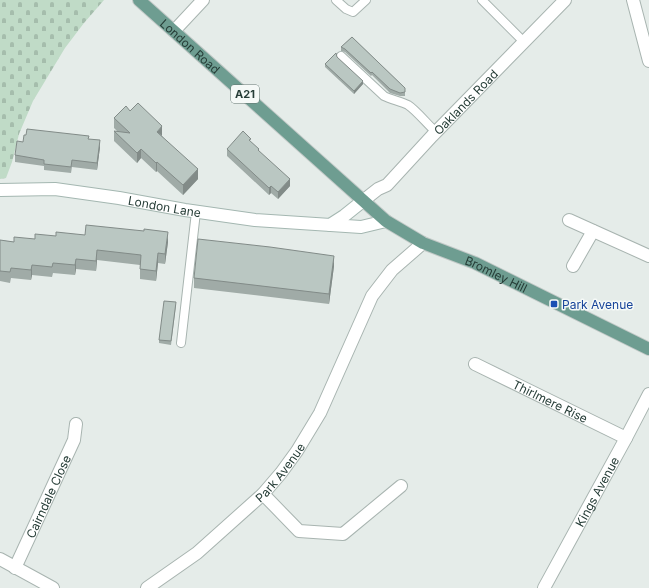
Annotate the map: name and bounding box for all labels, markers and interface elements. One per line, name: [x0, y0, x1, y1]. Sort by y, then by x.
street label: London Road: [157, 15, 223, 77]
street label: Oaklands Road: [430, 66, 501, 138]
road number: A21: [231, 85, 259, 103]
street label: London Lane: [127, 192, 202, 220]
street label: Bromley Hill: [463, 252, 530, 295]
place label: Park Avenue: [562, 297, 633, 312]
marker: Park Avenue: [549, 299, 559, 309]
street label: Thirlmere Rise: [510, 376, 590, 426]
street label: Park Avenue: [252, 440, 308, 505]
street label: Cairndale Close: [22, 452, 74, 540]
street label: Kings Avenue: [572, 454, 622, 529]

